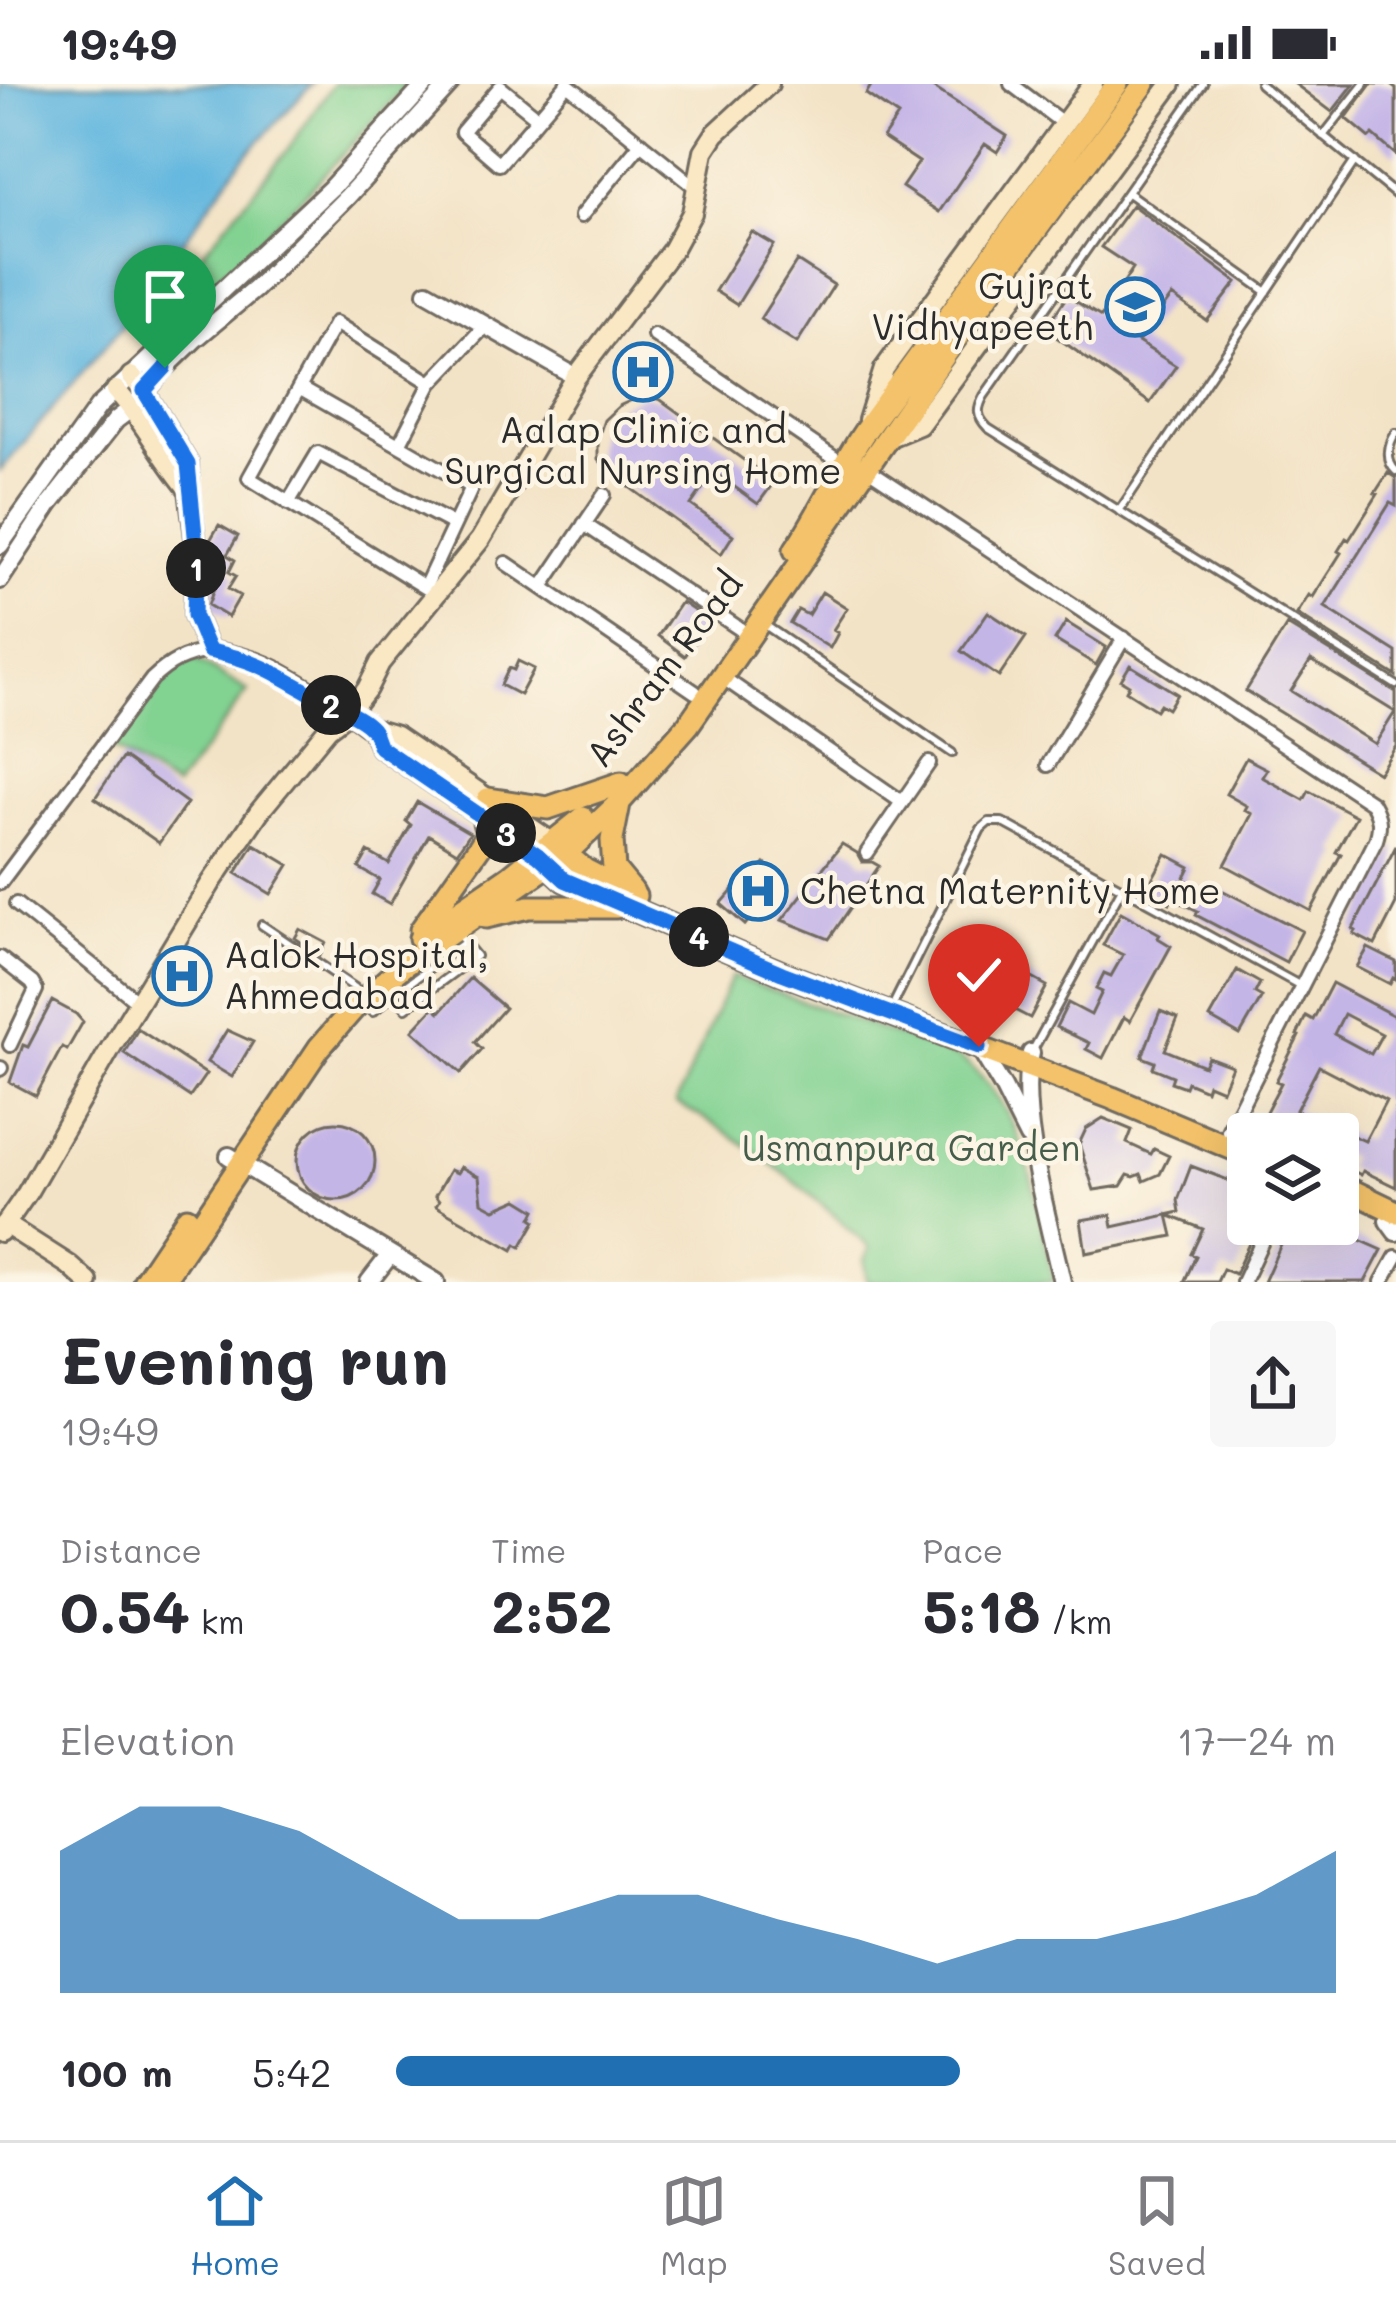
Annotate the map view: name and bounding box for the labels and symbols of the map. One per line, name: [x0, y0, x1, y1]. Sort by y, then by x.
pin: [114, 245, 216, 368]
place label: Gujrat Vidhyapeeth: [872, 261, 1093, 350]
school or university icon: Gujrat Vidhyapeeth: [1104, 276, 1166, 338]
hospital icon: Aalap Clinic and Surgical Nursing Home: [612, 341, 674, 403]
place label: Aalap Clinic and Surgical Nursing Home: [444, 405, 842, 493]
pin: 1: [166, 538, 226, 598]
street label: Ashram Road: [574, 561, 752, 775]
pin: 2: [301, 675, 361, 735]
pin: 3: [476, 803, 536, 863]
hospital icon: Chetna Maternity Home: [727, 860, 789, 922]
place label: Chetna Maternity Home: [800, 866, 1220, 914]
pin: 4: [669, 907, 729, 967]
pin: [928, 924, 1030, 1047]
place label: Aalok Hospital, Ahmedabad: [224, 930, 488, 1018]
hospital icon: Aalok Hospital, Ahmedabad: [151, 945, 213, 1007]
park label: Usmanpura Garden: [742, 1123, 1080, 1170]

